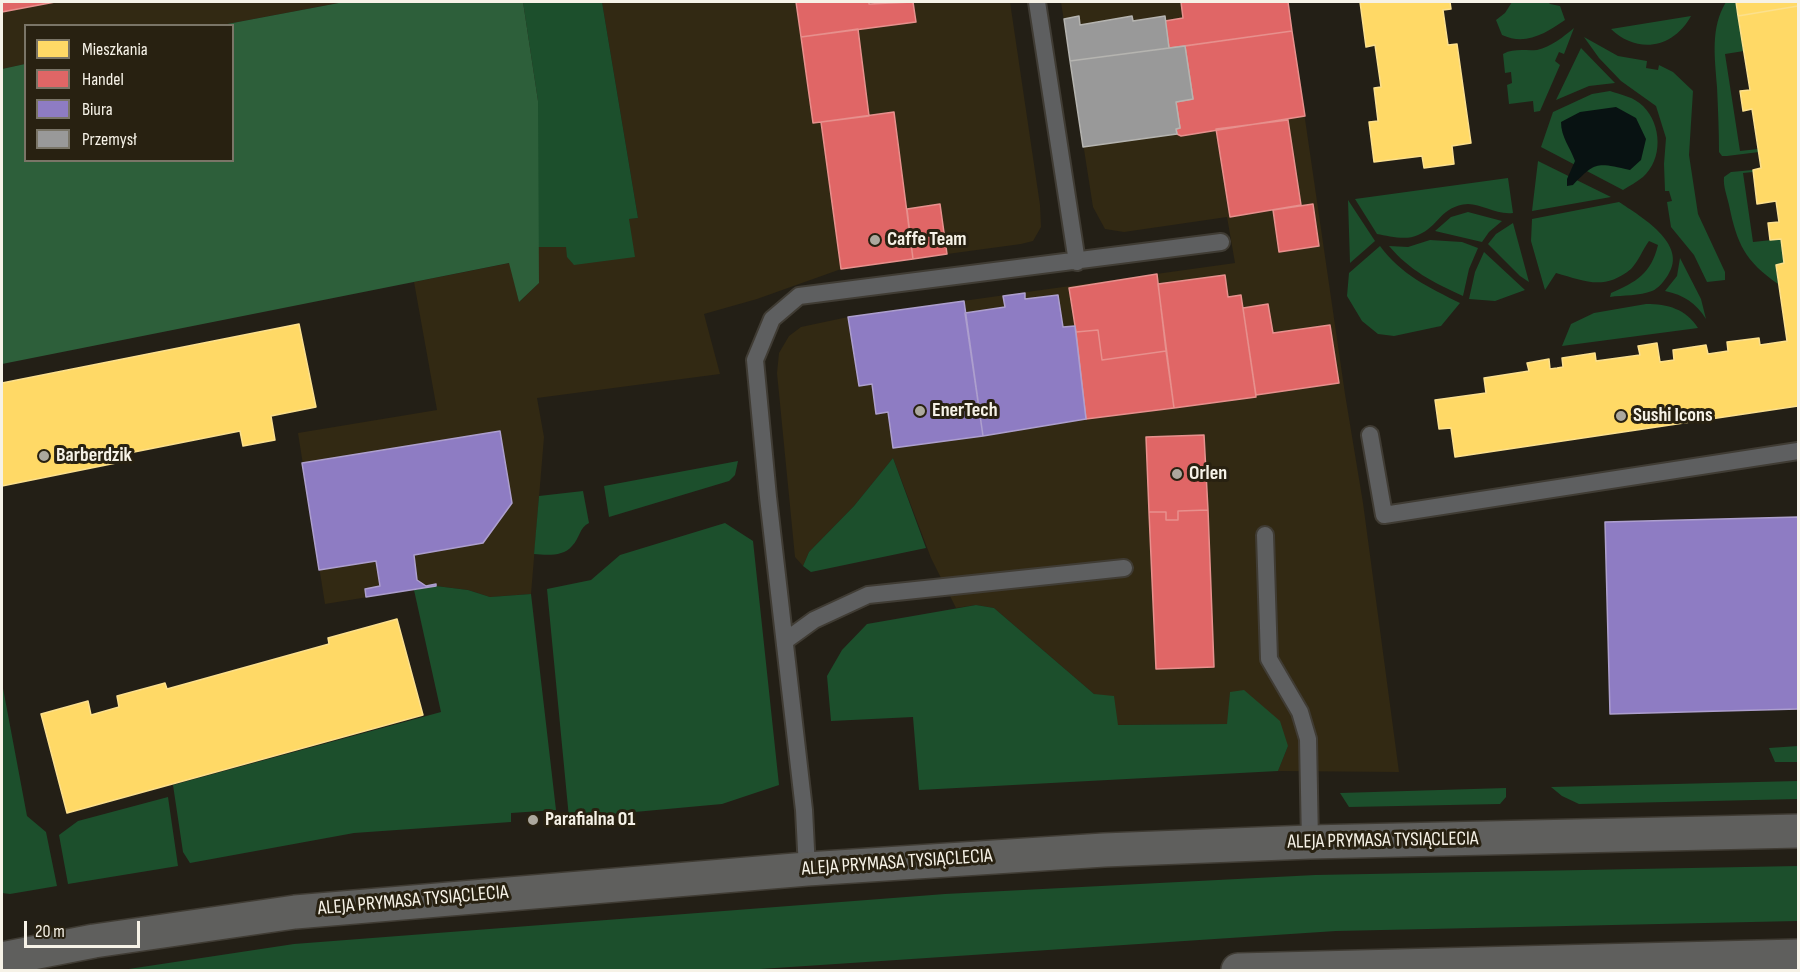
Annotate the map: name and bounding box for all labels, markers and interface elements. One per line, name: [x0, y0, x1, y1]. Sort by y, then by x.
legend: [24, 24, 234, 162]
text: Mieszkania: [82, 39, 148, 60]
text: Handel: [82, 69, 124, 90]
text: Biura: [82, 99, 113, 120]
text: Przemysł: [82, 129, 137, 150]
place label: Caffe Team: [887, 228, 967, 252]
marker: Caffe Team: [868, 233, 882, 247]
place label: EnerTech: [932, 399, 998, 423]
marker: EnerTech: [913, 404, 927, 418]
place label: Sushi Icons: [1633, 404, 1713, 428]
marker: Sushi Icons: [1614, 409, 1628, 423]
place label: Barberdzik: [56, 444, 132, 468]
marker: Barberdzik: [37, 449, 51, 463]
place label: Orlen: [1189, 462, 1227, 486]
marker: Orlen: [1170, 467, 1184, 481]
place label: Parafialna 01: [545, 808, 635, 832]
marker: Parafialna 01: [526, 813, 540, 827]
street label: ALEJA PRYMASA TYSIĄCLECIA: [1287, 827, 1479, 855]
street label: ALEJA PRYMASA TYSIĄCLECIA: [801, 844, 993, 882]
street label: ALEJA PRYMASA TYSIĄCLECIA: [317, 881, 509, 921]
scale bar: [27, 909, 142, 947]
text: 20 m: [35, 921, 65, 942]

